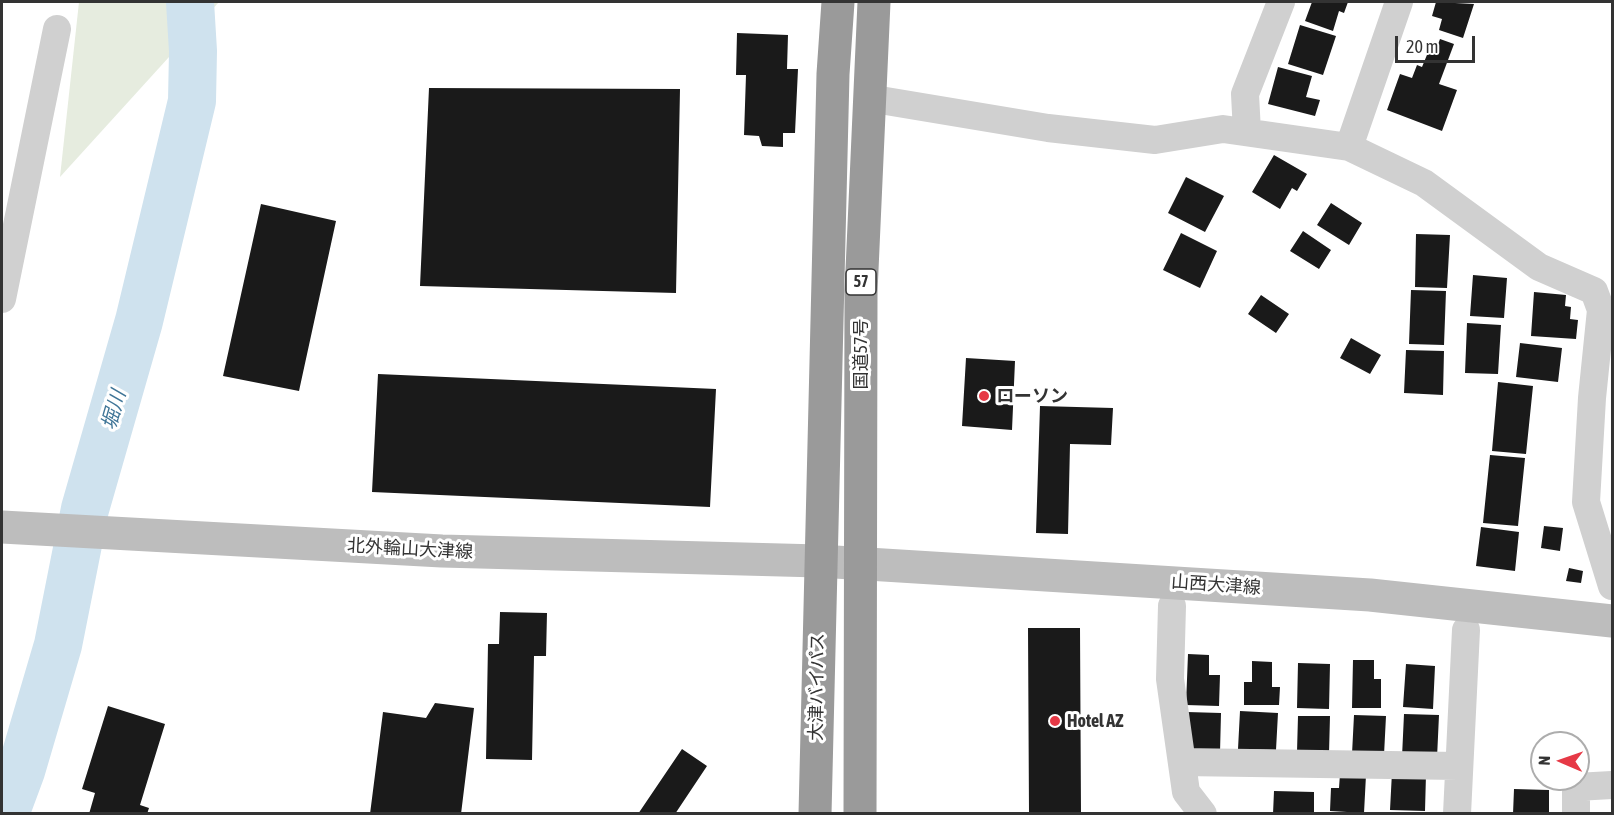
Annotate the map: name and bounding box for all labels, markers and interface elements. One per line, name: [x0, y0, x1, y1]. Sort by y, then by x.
scale bar: [1398, 24, 1478, 62]
text: 20 m: [1406, 36, 1438, 57]
road number: 57: [846, 269, 876, 295]
street label: 国道57号: [850, 319, 872, 389]
place label: ローソン: [996, 385, 1068, 407]
water label: 堀川: [97, 387, 131, 433]
marker: ローソン: [977, 389, 991, 403]
street label: 北外輪山大津線: [347, 535, 473, 563]
street label: 山西大津線: [1170, 571, 1262, 599]
street label: 大津バイパス: [805, 633, 829, 741]
place label: Hotel AZ: [1067, 710, 1123, 732]
marker: Hotel AZ: [1048, 714, 1062, 728]
north arrow: [1530, 731, 1590, 791]
text: N: [1535, 755, 1553, 765]

